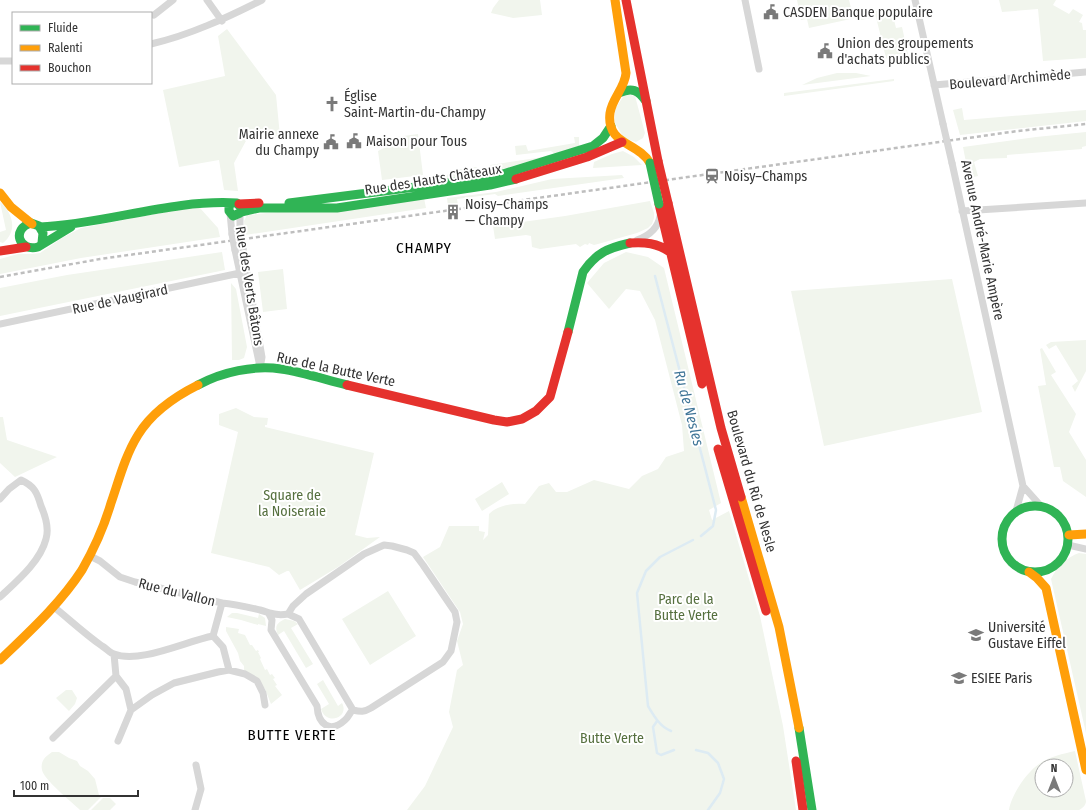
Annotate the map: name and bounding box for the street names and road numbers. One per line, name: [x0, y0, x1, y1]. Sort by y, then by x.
street label: Boulevard Archimède: [949, 66, 1072, 93]
street label: Avenue André-Marie Ampère: [957, 158, 1008, 322]
street label: Rue des Hauts Châteaux: [364, 160, 503, 199]
street label: Rue des Verts Bâtons: [232, 225, 267, 347]
street label: Rue de Vaugirard: [71, 281, 169, 318]
street label: Rue de la Butte Verte: [275, 349, 397, 390]
street label: Boulevard du Rû de Nesle: [723, 408, 780, 554]
street label: Rue du Vallon: [137, 575, 217, 610]

